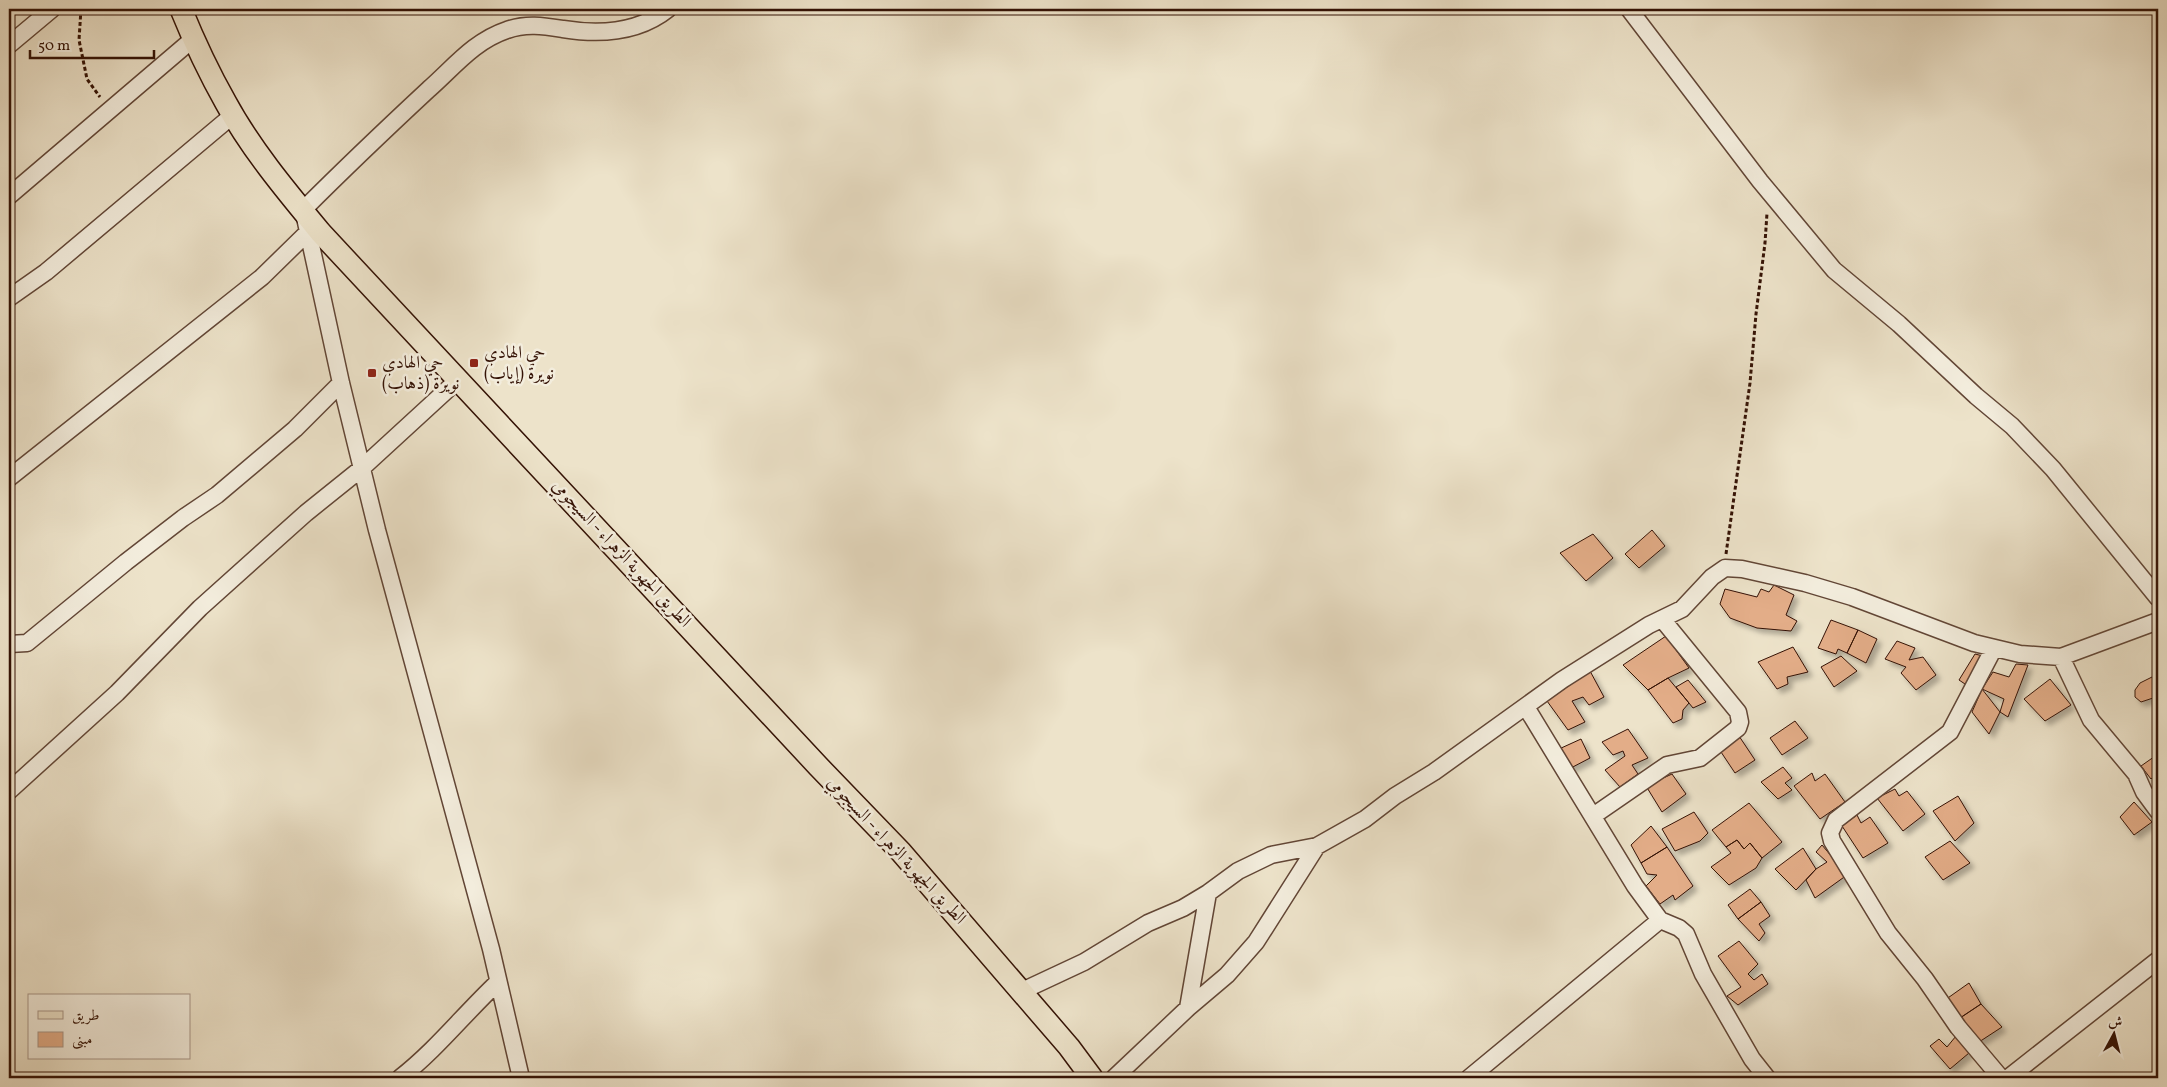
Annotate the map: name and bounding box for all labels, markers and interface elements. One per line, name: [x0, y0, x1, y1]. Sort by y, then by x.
scale bar: [30, 28, 154, 60]
text: 50 m: [38, 36, 70, 57]
place label: حي الهادي نويرة (إياب): [484, 341, 554, 387]
place label: حي الهادي نويرة (ذهاب): [382, 351, 459, 397]
marker: حي الهادي نويرة (إياب): [468, 357, 480, 369]
marker: حي الهادي نويرة (ذهاب): [366, 367, 378, 379]
street label: الطريق الجهوية الزهراء - السيجومي: [545, 474, 696, 634]
street label: الطريق الجهوية الزهراء - السيجومي: [820, 771, 971, 931]
legend: [28, 994, 190, 1060]
text: طريق: [72, 1006, 99, 1027]
north arrow: [2090, 1010, 2140, 1060]
text: ش: [2107, 1012, 2124, 1033]
text: مبنى: [72, 1030, 92, 1051]

